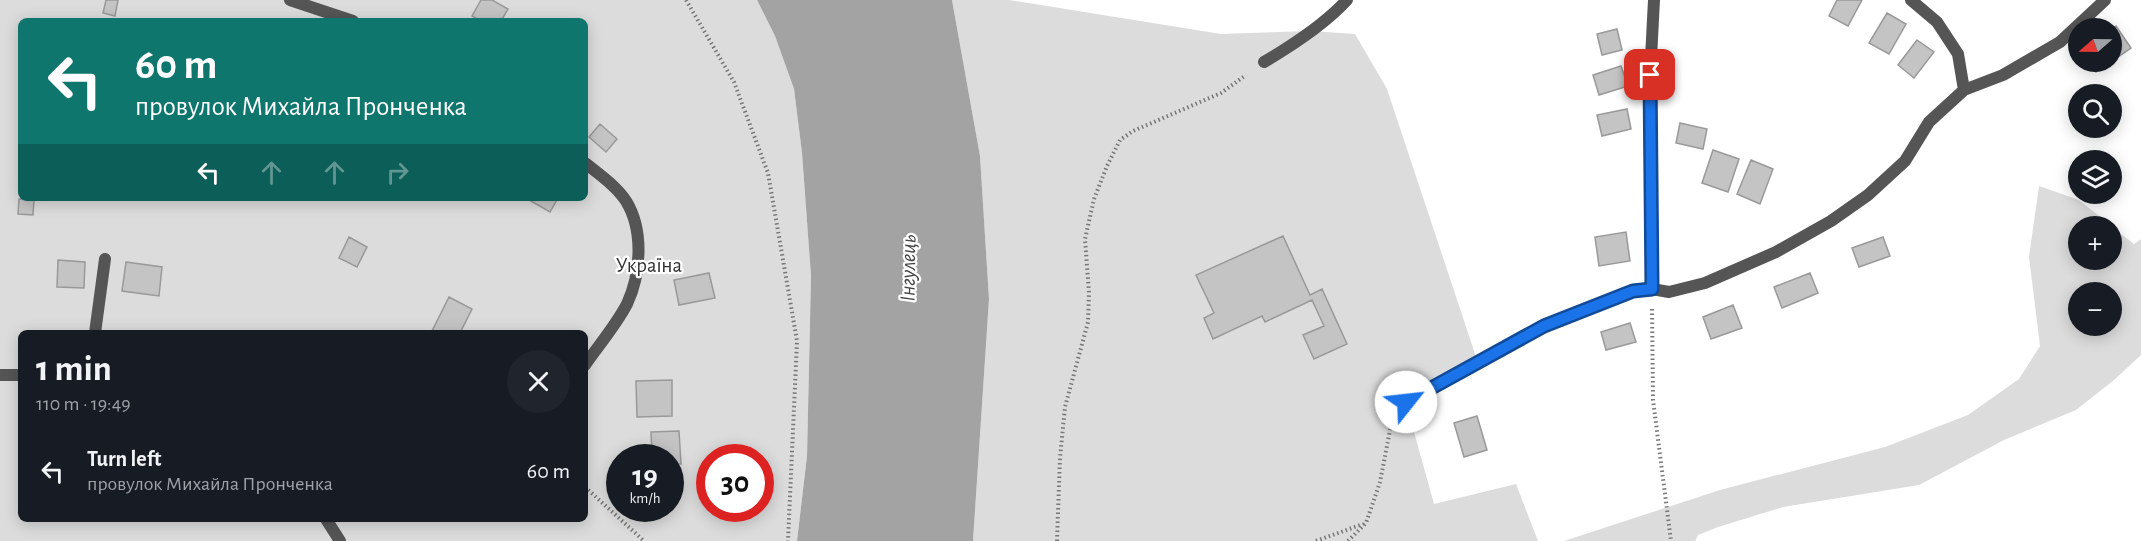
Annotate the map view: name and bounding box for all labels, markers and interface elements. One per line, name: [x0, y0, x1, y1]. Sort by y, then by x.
north arrow: [2068, 18, 2122, 72]
map controls: [2068, 18, 2122, 336]
icon: left: [36, 42, 114, 120]
text: 60 m: [135, 44, 217, 86]
pin: [1624, 49, 1675, 100]
icon: arrive: [1633, 58, 1666, 91]
button: search: [2068, 84, 2122, 138]
text: провулок Михайла Пронченка: [135, 93, 467, 120]
button: layers: [2068, 150, 2122, 204]
icon: left: [192, 156, 225, 189]
icon: ahead: [255, 156, 288, 189]
icon: ahead: [318, 156, 351, 189]
icon: right: [381, 156, 414, 189]
button: +: [2068, 216, 2122, 270]
water label: Інгулець: [896, 234, 920, 302]
park label: Україна: [616, 255, 683, 276]
button: −: [2068, 282, 2122, 336]
button: close: [507, 350, 570, 413]
text: 1 min: [36, 351, 112, 387]
position arrow: [1374, 370, 1438, 434]
text: 110 m · 19:49: [36, 394, 131, 414]
speed limit sign: 30: [696, 444, 774, 522]
text: Turn left: [87, 448, 161, 470]
icon: left: [36, 455, 69, 488]
text: 60 m: [527, 460, 570, 482]
text: 19: [632, 461, 658, 491]
text: провулок Михайла Пронченка: [87, 474, 333, 494]
text: km/h: [630, 491, 660, 506]

